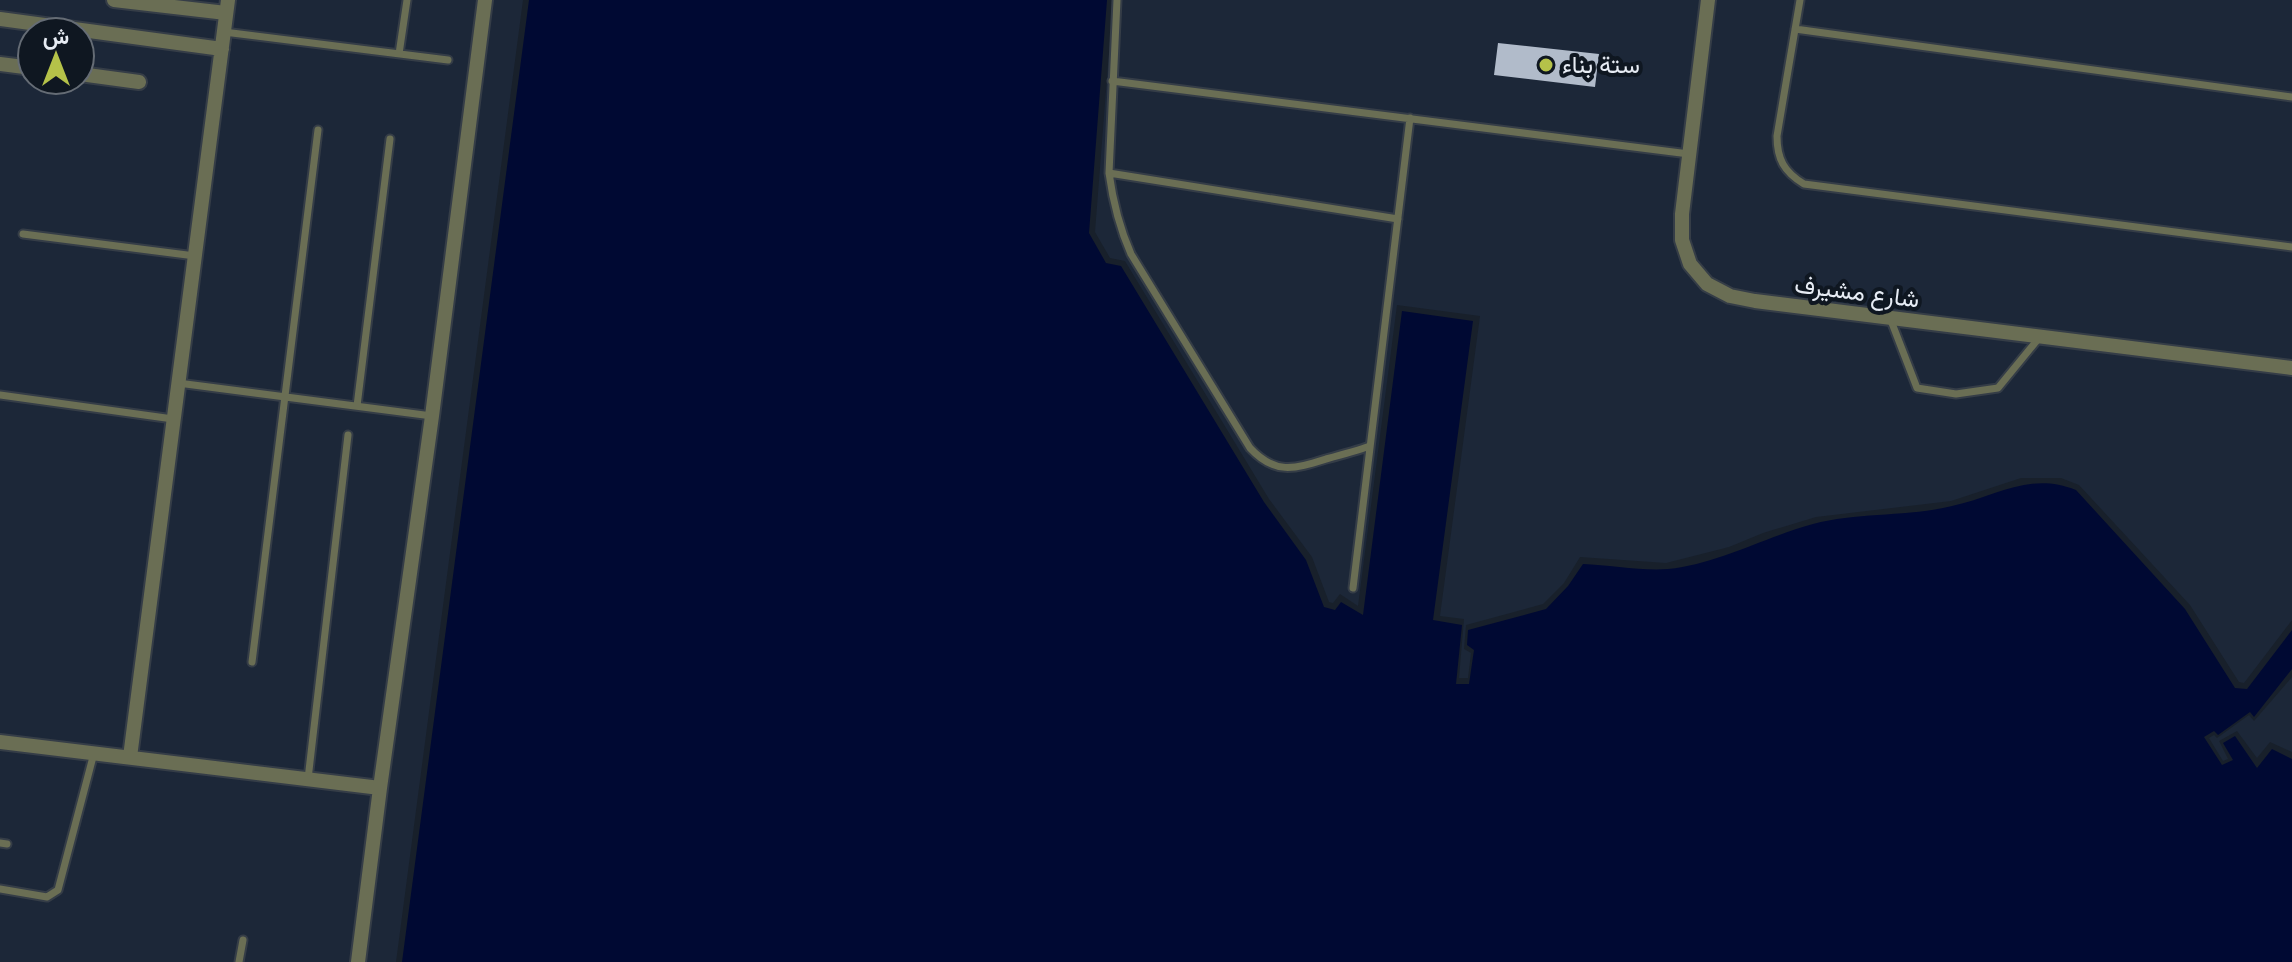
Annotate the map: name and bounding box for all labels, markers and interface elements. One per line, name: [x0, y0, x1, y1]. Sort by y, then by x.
north arrow: [16, 16, 96, 96]
text: ش: [43, 22, 69, 50]
place label: ستة بناء: [1562, 49, 1640, 79]
marker: ستة بناء: [1537, 56, 1555, 74]
street label: شارع مشيرف: [1793, 268, 1921, 316]

